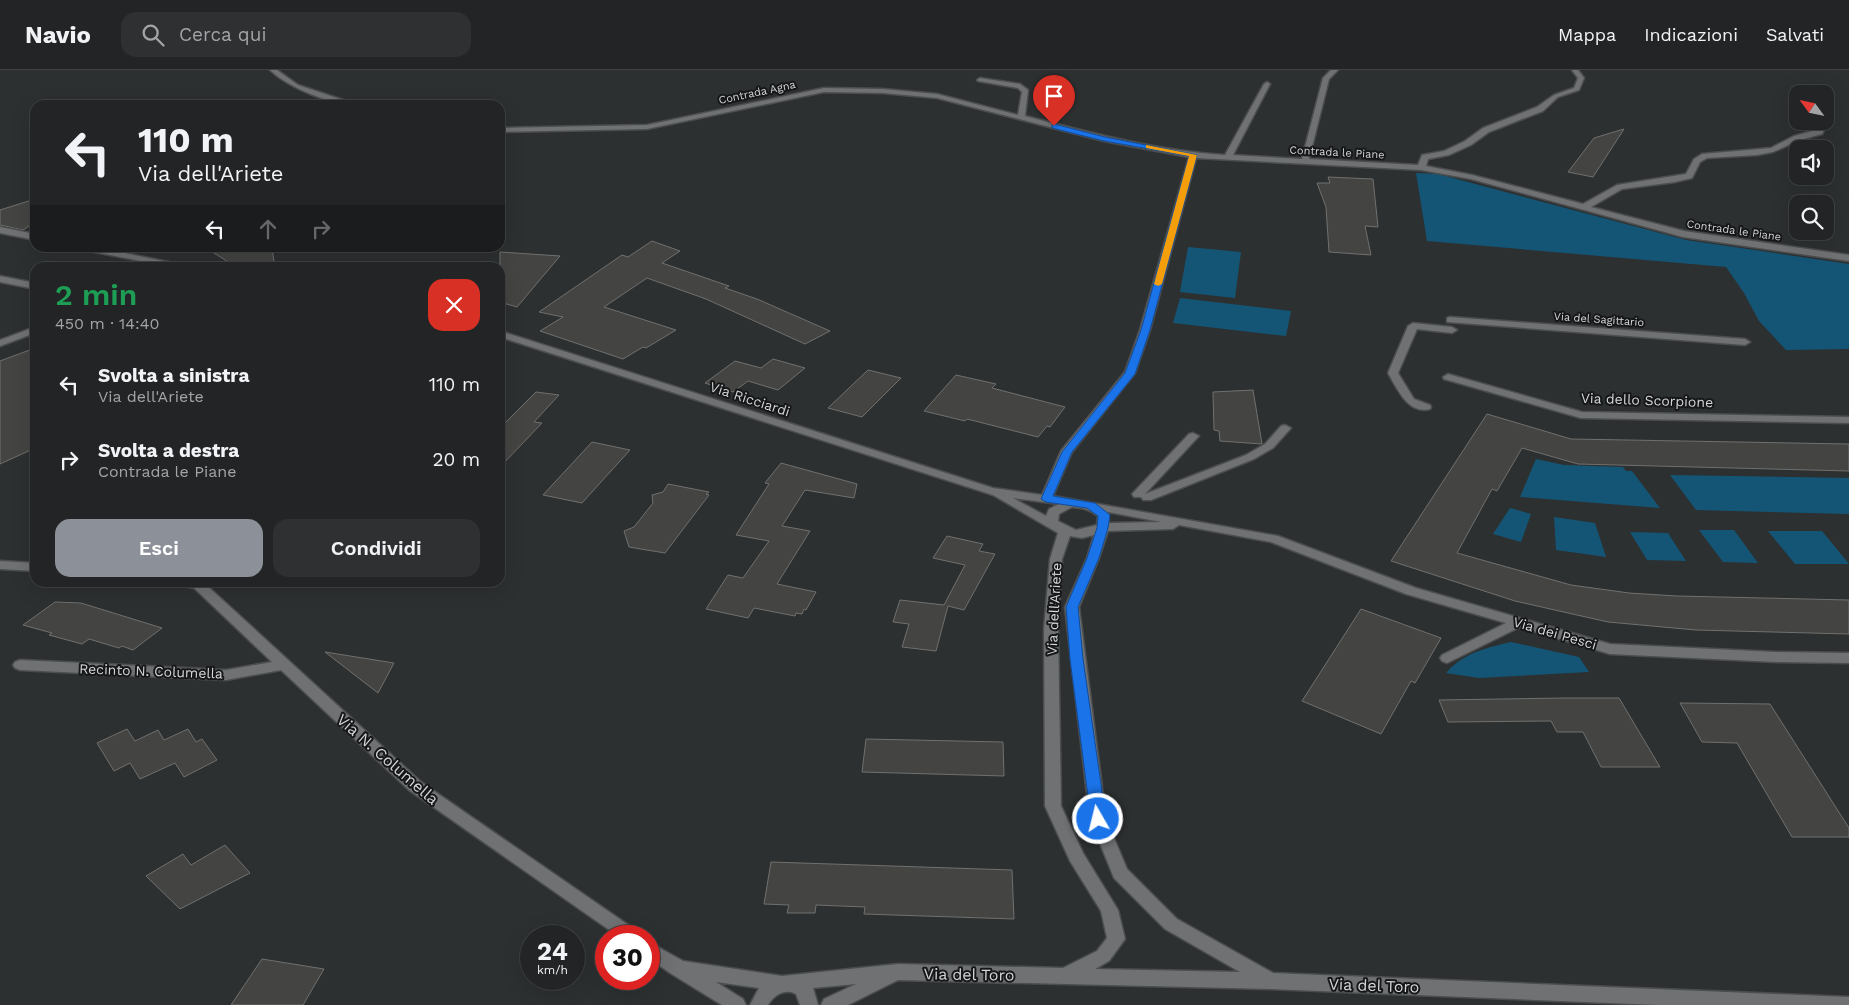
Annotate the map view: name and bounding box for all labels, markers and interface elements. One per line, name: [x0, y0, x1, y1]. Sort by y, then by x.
search box: [121, 12, 471, 57]
text: Navio: [25, 21, 91, 49]
icon: search: [139, 21, 167, 49]
text: Cerca qui: [179, 23, 267, 46]
text: Mappa: [1558, 24, 1616, 45]
text: Indicazioni: [1644, 24, 1738, 45]
text: Salvati: [1766, 24, 1824, 45]
pin: [1033, 75, 1075, 126]
street label: Contrada Agna: [717, 78, 797, 107]
icon: arrive: [1040, 82, 1068, 110]
north arrow: [1789, 85, 1834, 130]
map controls: [1789, 85, 1834, 240]
text: 110 m: [138, 119, 234, 161]
icon: left: [55, 120, 120, 185]
button: sound: [1789, 140, 1834, 185]
street label: Contrada le Piane: [1289, 144, 1385, 161]
text: Via dell'Ariete: [138, 161, 284, 186]
button: search: [1789, 195, 1834, 240]
icon: left: [201, 215, 229, 243]
icon: ahead: [254, 215, 282, 243]
icon: right: [307, 215, 335, 243]
street label: Contrada le Piane: [1686, 217, 1782, 244]
text: 2 min: [55, 277, 137, 312]
button: close: [428, 279, 480, 331]
street label: Via del Sagittario: [1553, 310, 1645, 329]
text: 450 m · 14:40: [55, 314, 159, 333]
text: Svolta a sinistra: [98, 364, 249, 387]
icon: left: [55, 371, 83, 399]
text: 110 m: [429, 373, 480, 396]
street label: Via Ricciardi: [708, 378, 792, 420]
text: Via dell'Ariete: [98, 387, 204, 406]
street label: Via dello Scorpione: [1581, 390, 1713, 410]
text: Svolta a destra: [98, 439, 239, 462]
icon: right: [55, 446, 83, 474]
text: 20 m: [433, 448, 480, 471]
text: Contrada le Piane: [98, 462, 236, 481]
button: Esci: [55, 519, 263, 577]
button: Condividi: [273, 519, 480, 577]
street label: Via dell'Ariete: [1044, 562, 1064, 656]
street label: Via dei Pesci: [1511, 613, 1599, 653]
street label: Recinto N. Columella: [79, 660, 223, 682]
street label: Via N. Columella: [333, 710, 443, 809]
position arrow: [1071, 792, 1123, 844]
speed limit sign: 30: [595, 925, 660, 990]
text: 24: [537, 937, 568, 966]
text: km/h: [537, 963, 568, 977]
street label: Via del Toro: [923, 964, 1015, 985]
street label: Via del Toro: [1328, 974, 1420, 997]

